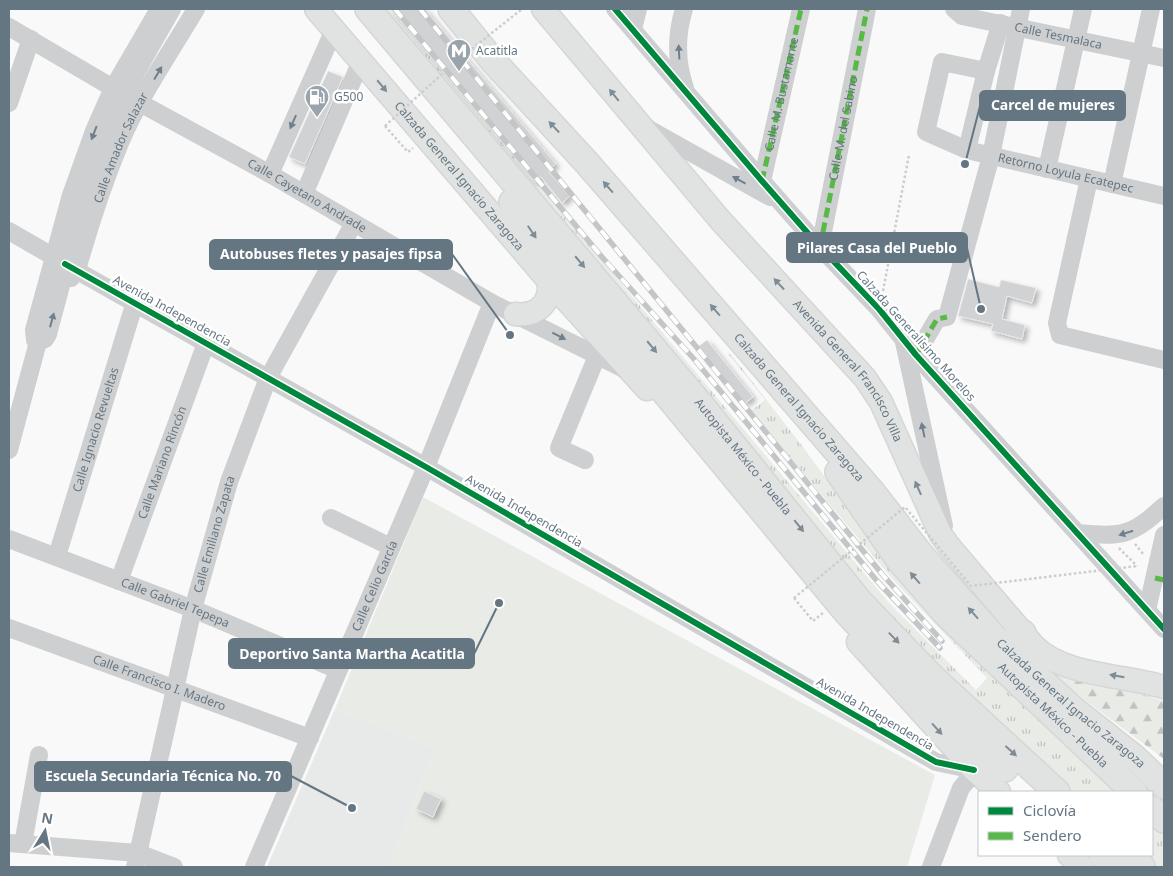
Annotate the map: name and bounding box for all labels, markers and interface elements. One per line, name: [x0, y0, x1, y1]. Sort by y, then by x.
street label: Calle Tesmalaca: [1013, 18, 1104, 53]
street label: Calle M. Bustamante: [760, 35, 802, 153]
metro station icon: Acatitla: [446, 38, 472, 72]
place label: Acatitla: [476, 42, 518, 59]
one-way arrow: [674, 44, 682, 60]
one-way arrow: [153, 67, 162, 80]
street label: Calle M. del Sabino: [824, 74, 862, 182]
one-way arrow: [376, 79, 388, 91]
fuel station icon: G500: [304, 84, 330, 118]
place label: G500: [334, 88, 363, 105]
street label: Calle Amador Salazar: [89, 89, 152, 205]
one-way arrow: [609, 89, 620, 102]
callout: Carcel de mujeres: [980, 91, 1125, 120]
text: Carcel de mujeres: [991, 95, 1115, 114]
street label: Calzada General Ignacio Zaragoza: [391, 98, 528, 254]
one-way arrow: [288, 115, 296, 129]
one-way arrow: [549, 121, 560, 134]
one-way arrow: [90, 125, 97, 140]
street label: Retorno Loyula Ecatepec: [996, 148, 1135, 197]
street label: Calle Cayetano Andrade: [245, 154, 370, 236]
one-way arrow: [732, 176, 746, 184]
one-way arrow: [603, 181, 614, 194]
one-way arrow: [527, 225, 537, 239]
callout: Pilares Casa del Pueblo: [787, 233, 967, 262]
text: Pilares Casa del Pueblo: [797, 238, 957, 257]
callout: Autobuses fletes y pasajes fipsa: [210, 240, 452, 269]
text: Autobuses fletes y pasajes fipsa: [220, 244, 442, 263]
one-way arrow: [575, 255, 586, 268]
street label: Calzada Generalísimo Morelos: [853, 267, 980, 405]
street label: Avenida Independencia: [110, 271, 234, 350]
one-way arrow: [773, 278, 785, 290]
street label: Avenida General Francisco Villa: [789, 296, 907, 444]
one-way arrow: [709, 304, 720, 317]
one-way arrow: [48, 312, 56, 327]
street label: Calzada General Ignacio Zaragoza: [730, 329, 868, 485]
one-way arrow: [551, 332, 566, 340]
one-way arrow: [646, 340, 657, 353]
street label: Calle Ignacio Revueltas: [68, 365, 122, 494]
street label: Autopista México - Puebla: [691, 394, 796, 519]
street label: Calle Mariano Rincón: [133, 404, 190, 521]
one-way arrow: [919, 423, 927, 438]
street label: Avenida Independencia: [463, 470, 586, 551]
street label: Calle Emiliano Zapata: [189, 473, 239, 595]
one-way arrow: [914, 481, 922, 495]
one-way arrow: [793, 519, 804, 532]
one-way arrow: [1118, 529, 1133, 537]
street label: Calle Celio García: [347, 538, 401, 634]
one-way arrow: [910, 572, 921, 585]
street label: Calle Gabriel Tepepa: [119, 573, 232, 631]
one-way arrow: [967, 608, 979, 620]
one-way arrow: [888, 632, 900, 644]
street label: Calzada General Ignacio Zaragoza: [993, 634, 1149, 772]
callout: Deportivo Santa Martha Acatitla: [229, 639, 474, 668]
text: Deportivo Santa Martha Acatitla: [239, 644, 465, 663]
street label: Calle Francisco I. Madero: [91, 650, 228, 715]
street label: Autopista México - Puebla: [994, 659, 1112, 771]
one-way arrow: [1109, 671, 1125, 679]
street label: Avenida Independencia: [814, 673, 937, 754]
one-way arrow: [931, 723, 943, 735]
one-way arrow: [1004, 745, 1016, 757]
callout: Escuela Secundaria Técnica No. 70: [35, 762, 291, 791]
text: Escuela Secundaria Técnica No. 70: [45, 766, 281, 785]
legend: [978, 791, 1153, 856]
text: Ciclovía: [1023, 800, 1076, 820]
north arrow: [20, 806, 70, 856]
text: N: [40, 807, 55, 828]
text: Sendero: [1023, 825, 1082, 845]

